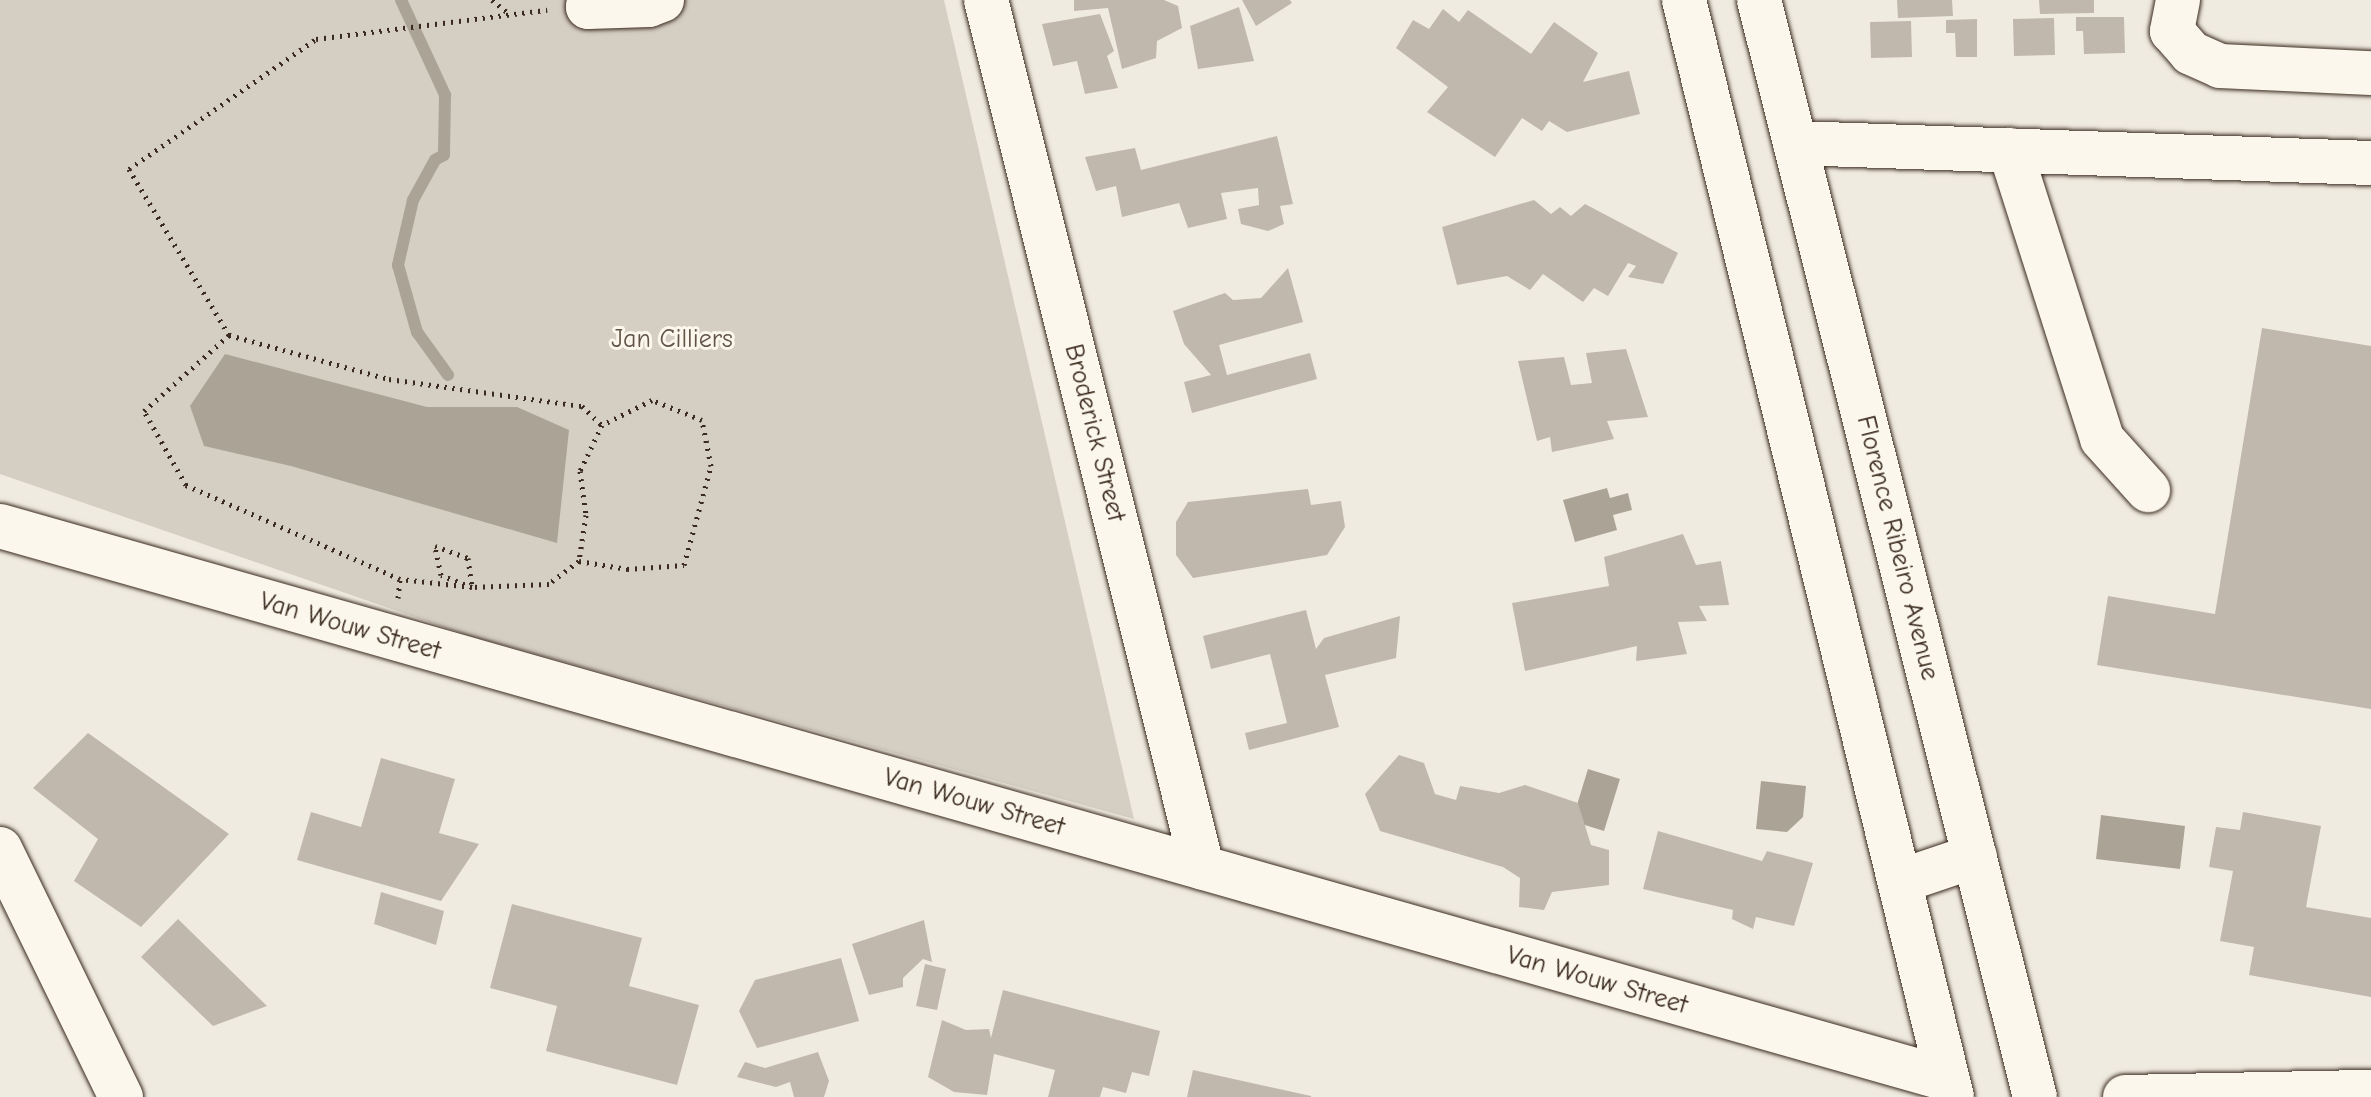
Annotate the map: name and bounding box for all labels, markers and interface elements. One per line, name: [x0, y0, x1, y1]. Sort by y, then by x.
park label: Jan Cilliers: [611, 324, 733, 356]
street label: Broderick Street: [1057, 341, 1131, 525]
street label: Florence Ribeiro Avenue: [1849, 412, 1945, 684]
street label: Van Wouw Street: [256, 586, 444, 668]
street label: Van Wouw Street: [880, 762, 1068, 844]
street label: Van Wouw Street: [1503, 940, 1691, 1022]

